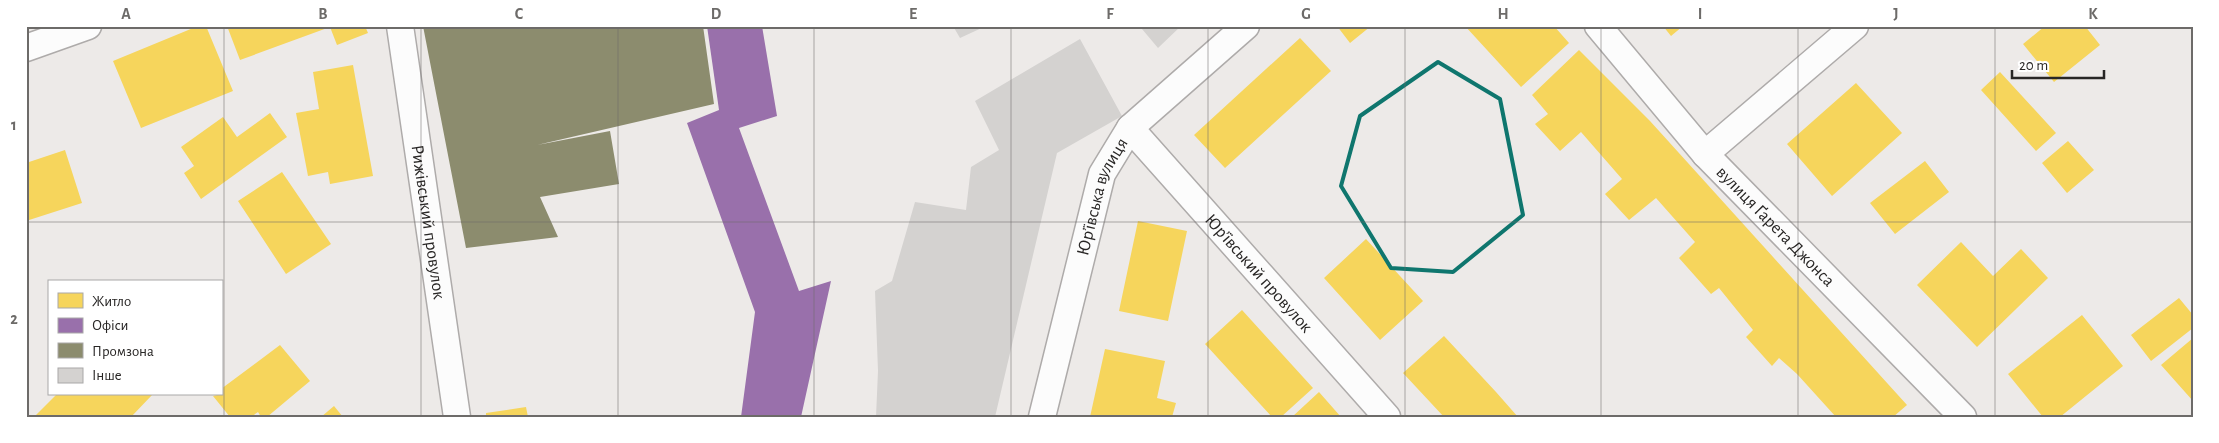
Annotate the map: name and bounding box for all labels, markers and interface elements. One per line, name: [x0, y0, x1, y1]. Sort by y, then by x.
text: A: [121, 6, 131, 22]
text: B: [318, 6, 328, 22]
text: C: [515, 6, 524, 22]
text: D: [711, 6, 722, 22]
text: E: [909, 6, 917, 22]
text: F: [1106, 6, 1114, 22]
text: G: [1301, 6, 1311, 22]
text: H: [1497, 6, 1509, 22]
text: I: [1698, 6, 1702, 22]
text: J: [1893, 6, 1899, 22]
text: K: [2088, 6, 2098, 22]
scale bar: [2012, 48, 2104, 80]
text: 20 m: [2019, 58, 2048, 73]
text: 1: [11, 117, 17, 133]
street label: Юр’ївська вулиця: [1074, 135, 1132, 257]
street label: Рижівський провулок: [407, 144, 448, 301]
street label: вулиця Ґарета Джонса: [1712, 163, 1838, 291]
street label: Юр’ївський провулок: [1201, 211, 1316, 337]
legend: [48, 280, 222, 396]
text: Житло: [92, 294, 131, 309]
text: 2: [10, 311, 18, 327]
text: Офіси: [92, 318, 129, 333]
text: Промзона: [92, 344, 154, 359]
text: Інше: [92, 368, 122, 383]

